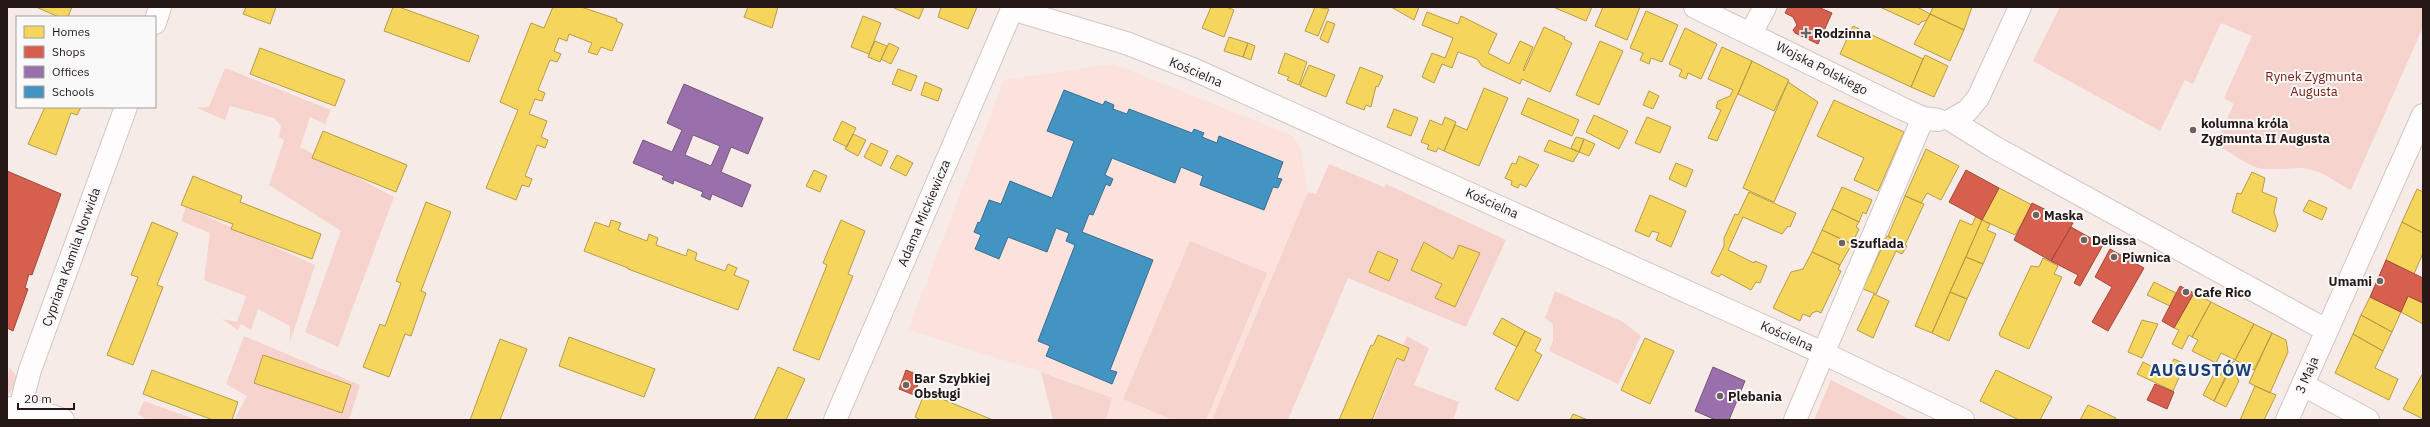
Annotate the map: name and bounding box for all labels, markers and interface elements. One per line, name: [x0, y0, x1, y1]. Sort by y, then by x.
legend: [16, 16, 156, 108]
text: Homes: [52, 24, 90, 39]
place label: Rodzinna: [1814, 25, 1871, 42]
marker: Rodzinna: [1801, 28, 1811, 38]
street label: Wojska Polskiego: [1773, 37, 1871, 99]
text: Shops: [52, 44, 85, 59]
street label: Kościelna: [1167, 53, 1225, 91]
text: Offices: [52, 64, 90, 79]
park label: Rynek Zygmunta Augusta: [2265, 68, 2363, 100]
text: Schools: [52, 84, 95, 99]
place label: kolumna króla Zygmunta II Augusta: [2201, 115, 2330, 147]
marker: kolumna króla Zygmunta II Augusta: [2188, 125, 2198, 135]
street label: Adama Mickiewicza: [894, 157, 954, 269]
street label: Kościelna: [1463, 184, 1521, 222]
street label: Cypriana Kamila Norwida: [38, 185, 104, 329]
place label: Maska: [2044, 207, 2084, 224]
marker: Maska: [2031, 210, 2041, 220]
place label: Delissa: [2092, 232, 2136, 249]
place label: Szuflada: [1850, 235, 1904, 252]
marker: Delissa: [2079, 235, 2089, 245]
marker: Szuflada: [1837, 238, 1847, 248]
place label: Piwnica: [2122, 249, 2171, 266]
marker: Piwnica: [2109, 252, 2119, 262]
place label: Umami: [2329, 273, 2372, 290]
marker: Umami: [2375, 276, 2385, 286]
place label: Cafe Rico: [2194, 284, 2251, 301]
marker: Cafe Rico: [2181, 287, 2191, 297]
street label: Kościelna: [1758, 317, 1816, 355]
street label: 3 Maja: [2292, 354, 2322, 396]
district label: AUGUSTÓW: [2149, 359, 2253, 381]
place label: Bar Szybkiej Obsługi: [914, 370, 990, 402]
marker: Bar Szybkiej Obsługi: [901, 380, 911, 390]
scale bar: [18, 385, 74, 411]
place label: Plebania: [1728, 388, 1782, 405]
text: 20 m: [24, 391, 52, 406]
marker: Plebania: [1715, 391, 1725, 401]

